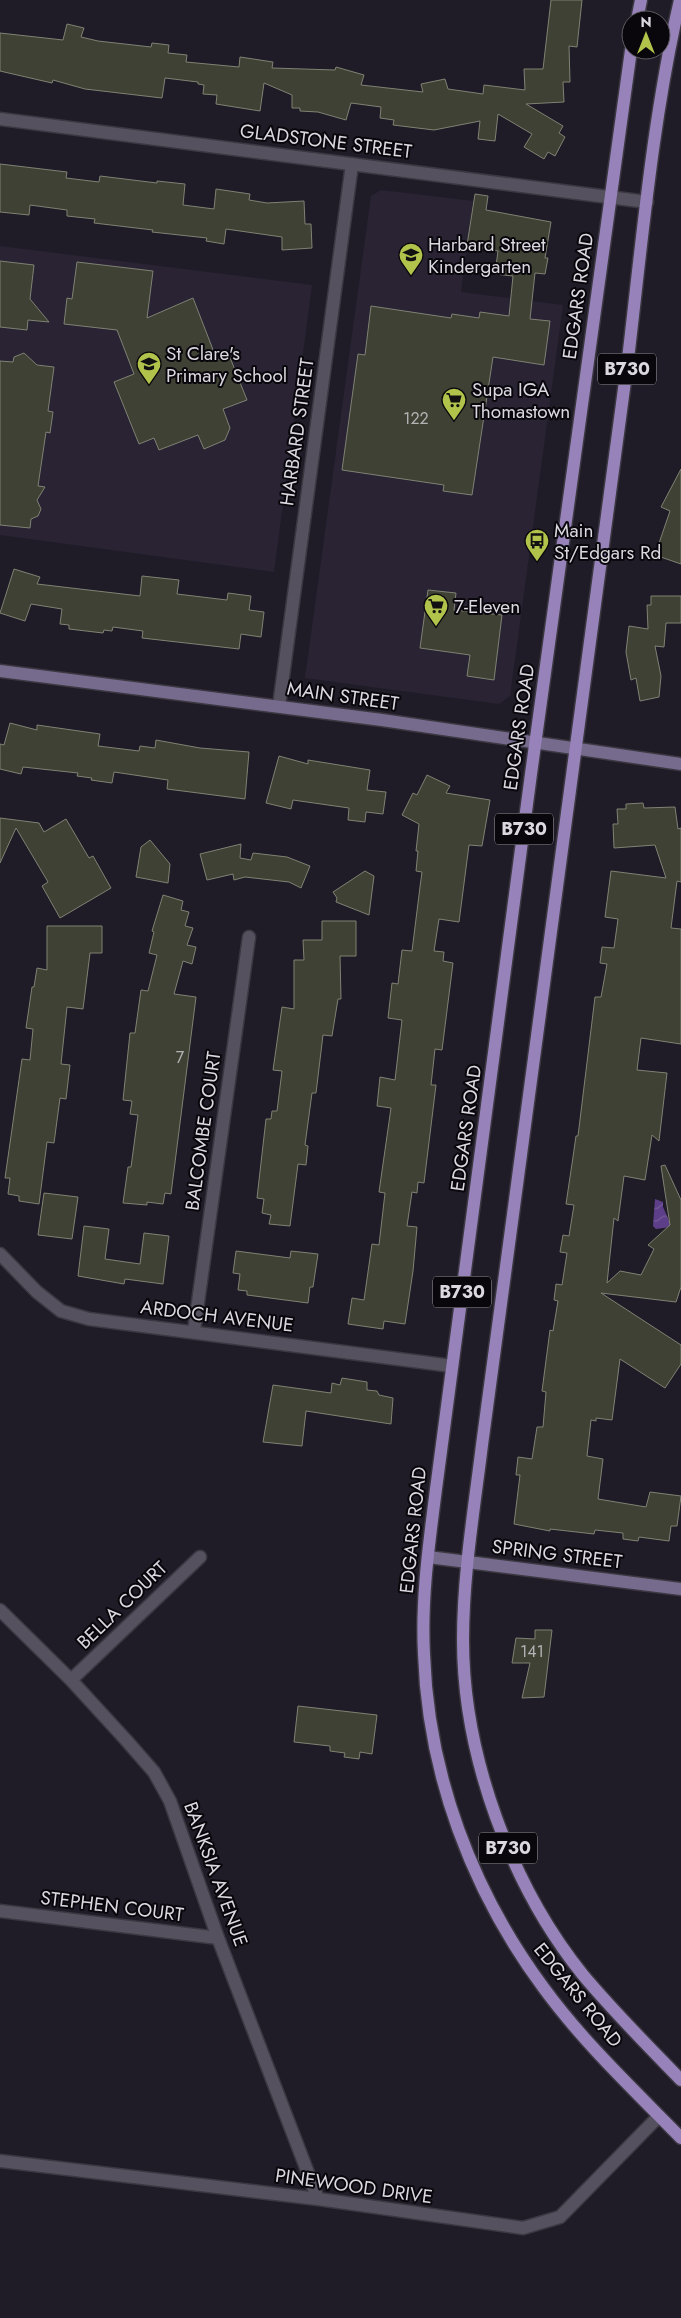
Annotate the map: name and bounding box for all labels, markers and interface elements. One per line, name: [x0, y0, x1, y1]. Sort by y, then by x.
north arrow: [621, 10, 671, 60]
text: N: [640, 12, 652, 32]
street label: GLADSTONE STREET: [238, 117, 414, 165]
place label: Harbard Street Kindergarten: [428, 231, 546, 280]
street label: EDGARS ROAD: [556, 231, 600, 361]
school or university icon: Harbard Street Kindergarten: [398, 242, 424, 276]
place label: St Clare's Primary School: [166, 340, 287, 389]
school or university icon: St Clare's Primary School: [136, 351, 162, 385]
road number: B730: [598, 354, 656, 384]
street label: HARBARD STREET: [273, 356, 321, 507]
place label: Supa IGA Thomastown: [472, 376, 570, 425]
supermarket icon: Supa IGA Thomastown: [441, 387, 467, 421]
house number: 122: [403, 407, 429, 430]
place label: Main St/Edgars Rd: [554, 517, 661, 566]
bus stop icon: Main St/Edgars Rd: [524, 528, 550, 562]
supermarket icon: 7-Eleven: [423, 593, 449, 627]
place label: 7-Eleven: [454, 593, 520, 620]
street label: EDGARS ROAD: [497, 662, 541, 792]
street label: MAIN STREET: [285, 675, 401, 717]
road number: B730: [495, 814, 553, 844]
house number: 7: [176, 1046, 185, 1069]
street label: BALCOMBE COURT: [178, 1050, 228, 1212]
street label: EDGARS ROAD: [444, 1063, 488, 1193]
road number: B730: [433, 1276, 491, 1308]
street label: ARDOCH AVENUE: [139, 1293, 295, 1339]
street label: EDGARS ROAD: [393, 1465, 433, 1595]
street label: SPRING STREET: [490, 1533, 624, 1575]
street label: BELLA COURT: [71, 1555, 173, 1655]
house number: 141: [520, 1640, 544, 1663]
street label: BANKSIA AVENUE: [177, 1798, 255, 1950]
road number: B730: [479, 1832, 537, 1864]
street label: STEPHEN COURT: [39, 1884, 185, 1928]
street label: EDGARS ROAD: [527, 1937, 629, 2053]
street label: PINEWOOD DRIVE: [274, 2162, 434, 2210]

